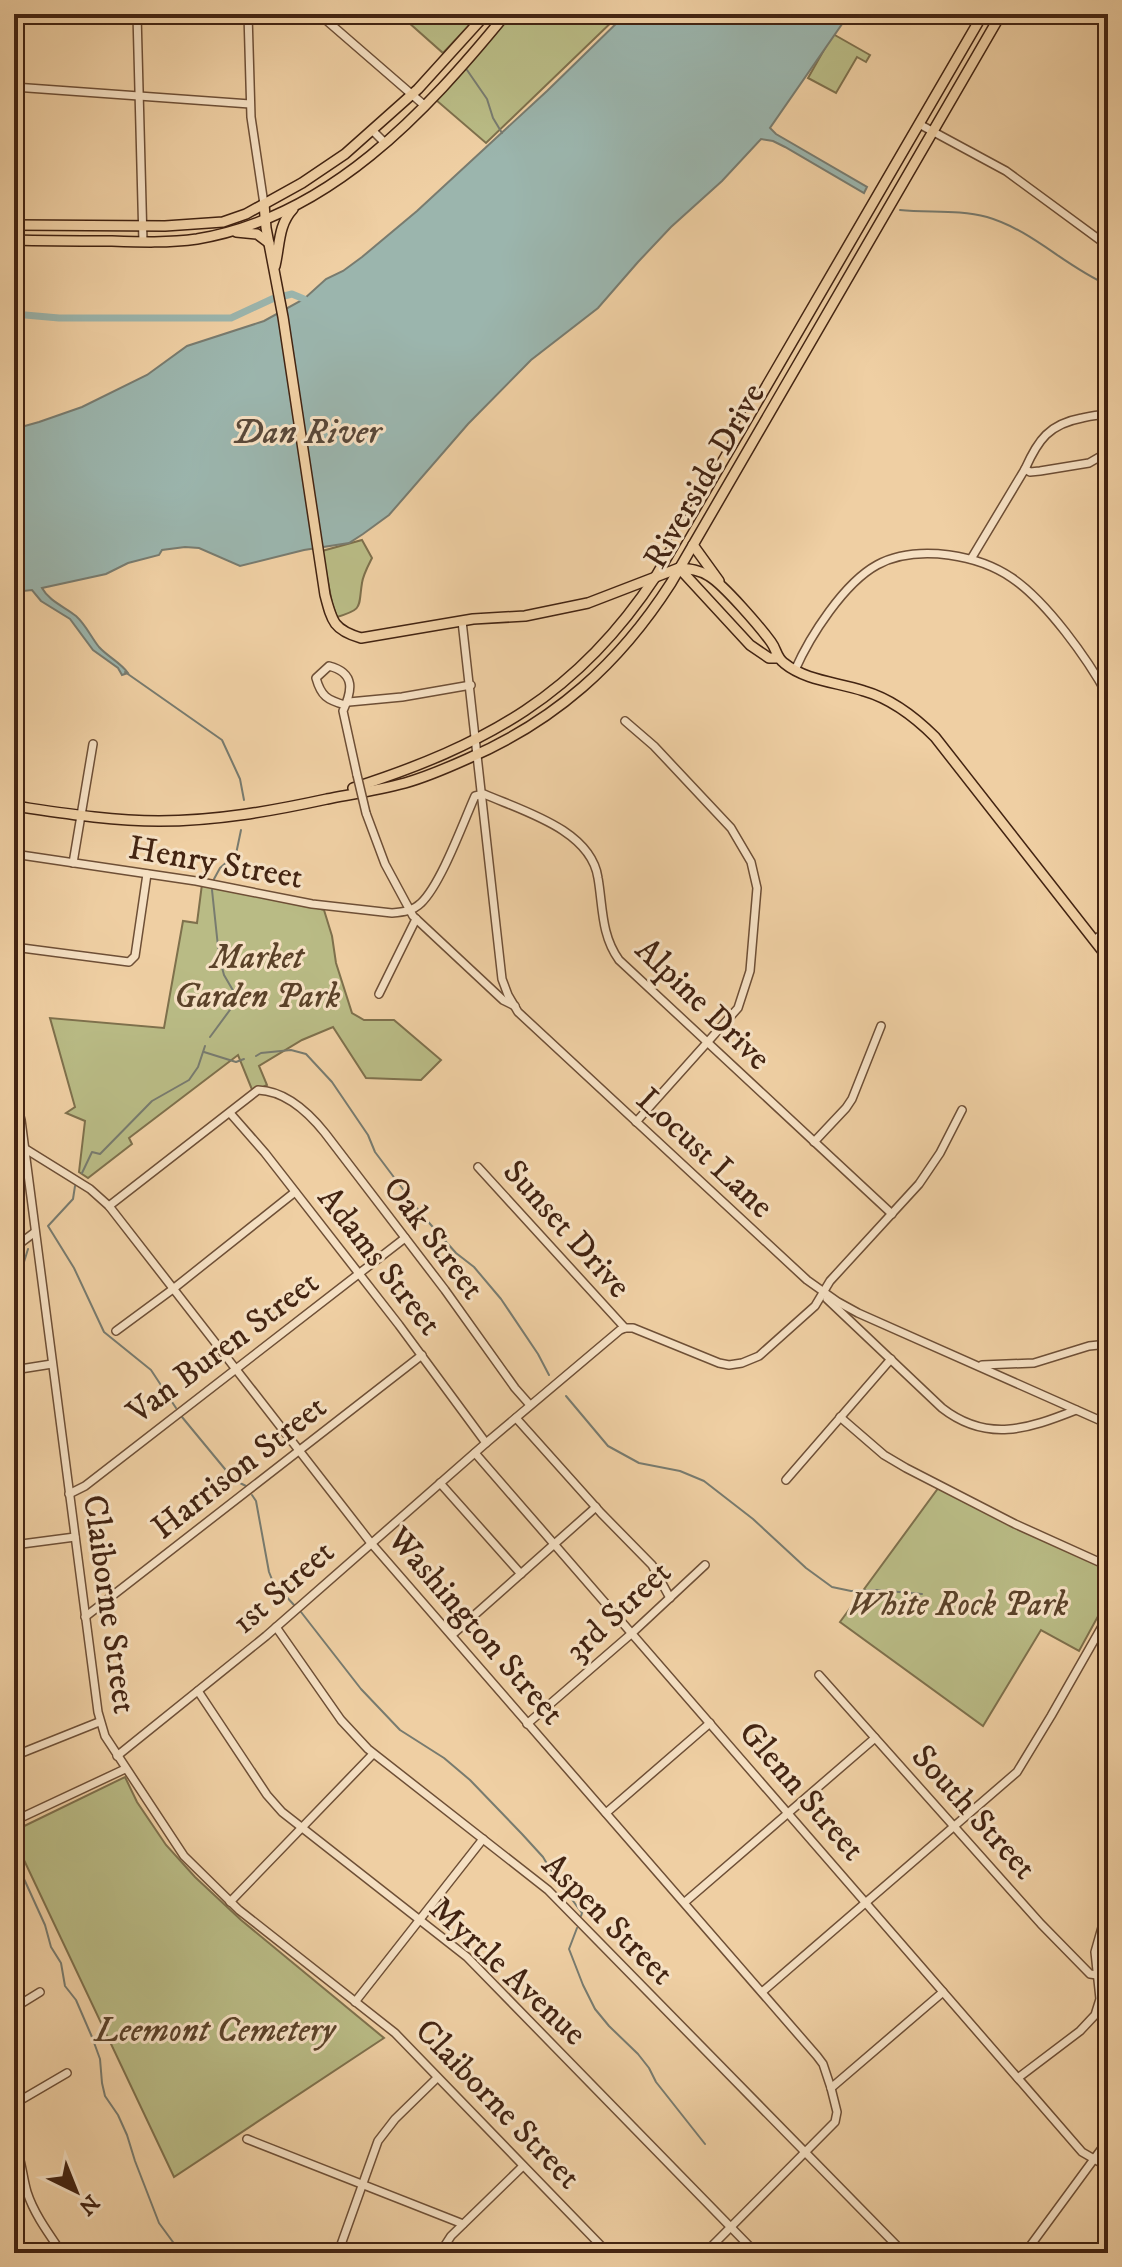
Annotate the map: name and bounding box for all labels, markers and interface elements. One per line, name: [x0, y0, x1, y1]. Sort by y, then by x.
street label: Riverside Drive: [635, 376, 775, 576]
water label: Dan River: [231, 410, 384, 455]
street label: Henry Street: [125, 827, 306, 899]
street label: Alpine Drive: [626, 929, 779, 1079]
park label: Market Garden Park: [174, 937, 341, 1018]
street label: Locust Lane: [627, 1079, 782, 1228]
street label: Sunset Drive: [494, 1152, 639, 1307]
street label: Oak Street: [374, 1168, 493, 1308]
street label: Adams Street: [308, 1178, 451, 1344]
street label: Van Buren Street: [118, 1262, 327, 1434]
street label: Harrison Street: [143, 1386, 335, 1549]
street label: Claiborne Street: [73, 1492, 145, 1716]
street label: Washington Street: [377, 1518, 573, 1734]
street label: 1st Street: [223, 1531, 343, 1644]
street label: 3rd Street: [557, 1552, 680, 1671]
park label: White Rock Park: [848, 1584, 1069, 1626]
street label: Glenn Street: [729, 1713, 874, 1870]
street label: South Street: [902, 1736, 1045, 1889]
street label: Aspen Street: [533, 1845, 682, 1994]
street label: Myrtle Avenue: [420, 1888, 595, 2055]
park label: Leemont Cemetery: [93, 2010, 337, 2052]
street label: Claiborne Street: [406, 2011, 589, 2198]
north arrow: [36, 2151, 116, 2231]
text: N: [73, 2188, 104, 2221]

